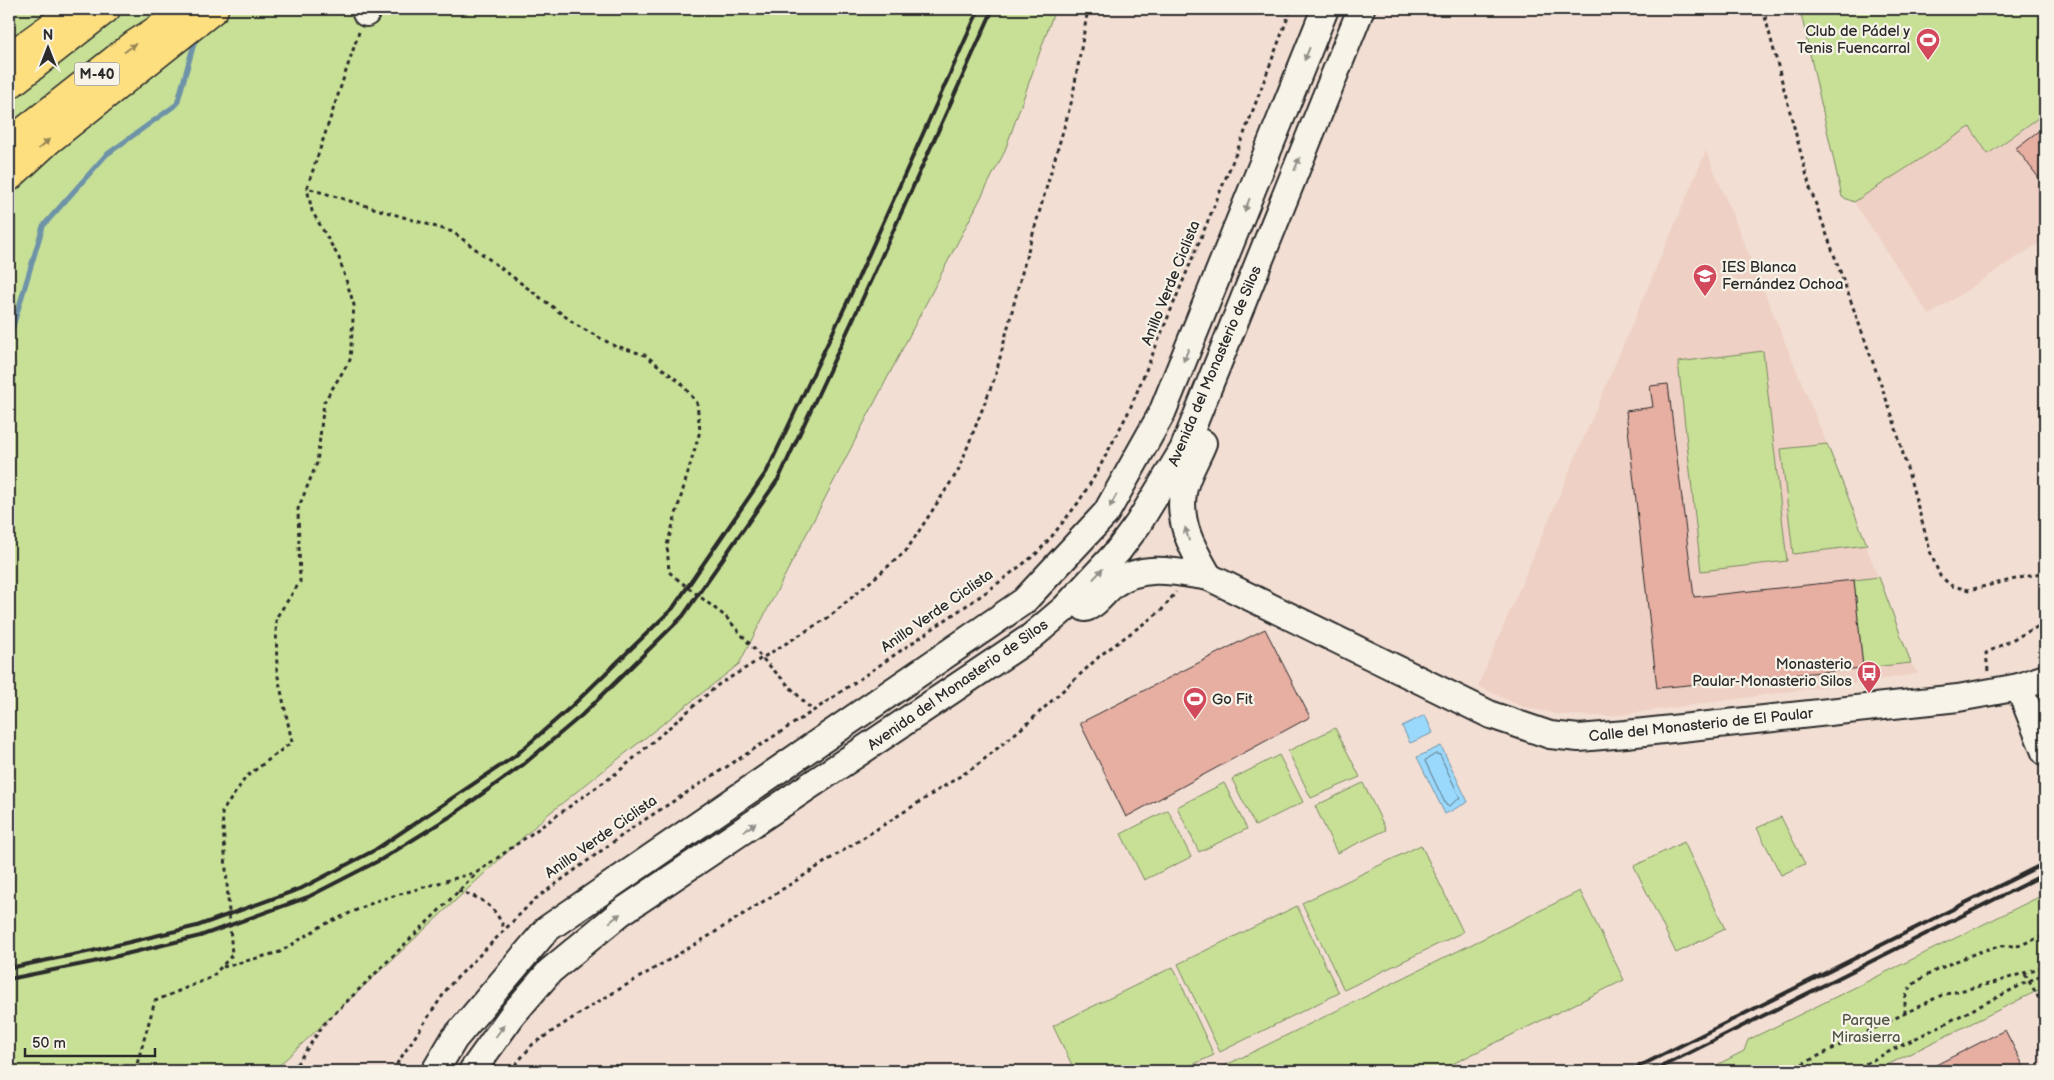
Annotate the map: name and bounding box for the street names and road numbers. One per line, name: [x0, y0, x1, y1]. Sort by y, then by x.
road number: M-40: [74, 62, 120, 86]
street label: Anillo Verde Ciclista: [1137, 218, 1205, 348]
street label: Avenida del Monasterio de Silos: [1164, 262, 1266, 469]
street label: Anillo Verde Ciclista: [877, 565, 997, 657]
street label: Avenida del Monasterio de Silos: [864, 615, 1052, 755]
street label: Calle del Monasterio de El Paular: [1588, 704, 1815, 746]
street label: Anillo Verde Ciclista: [541, 791, 661, 883]

